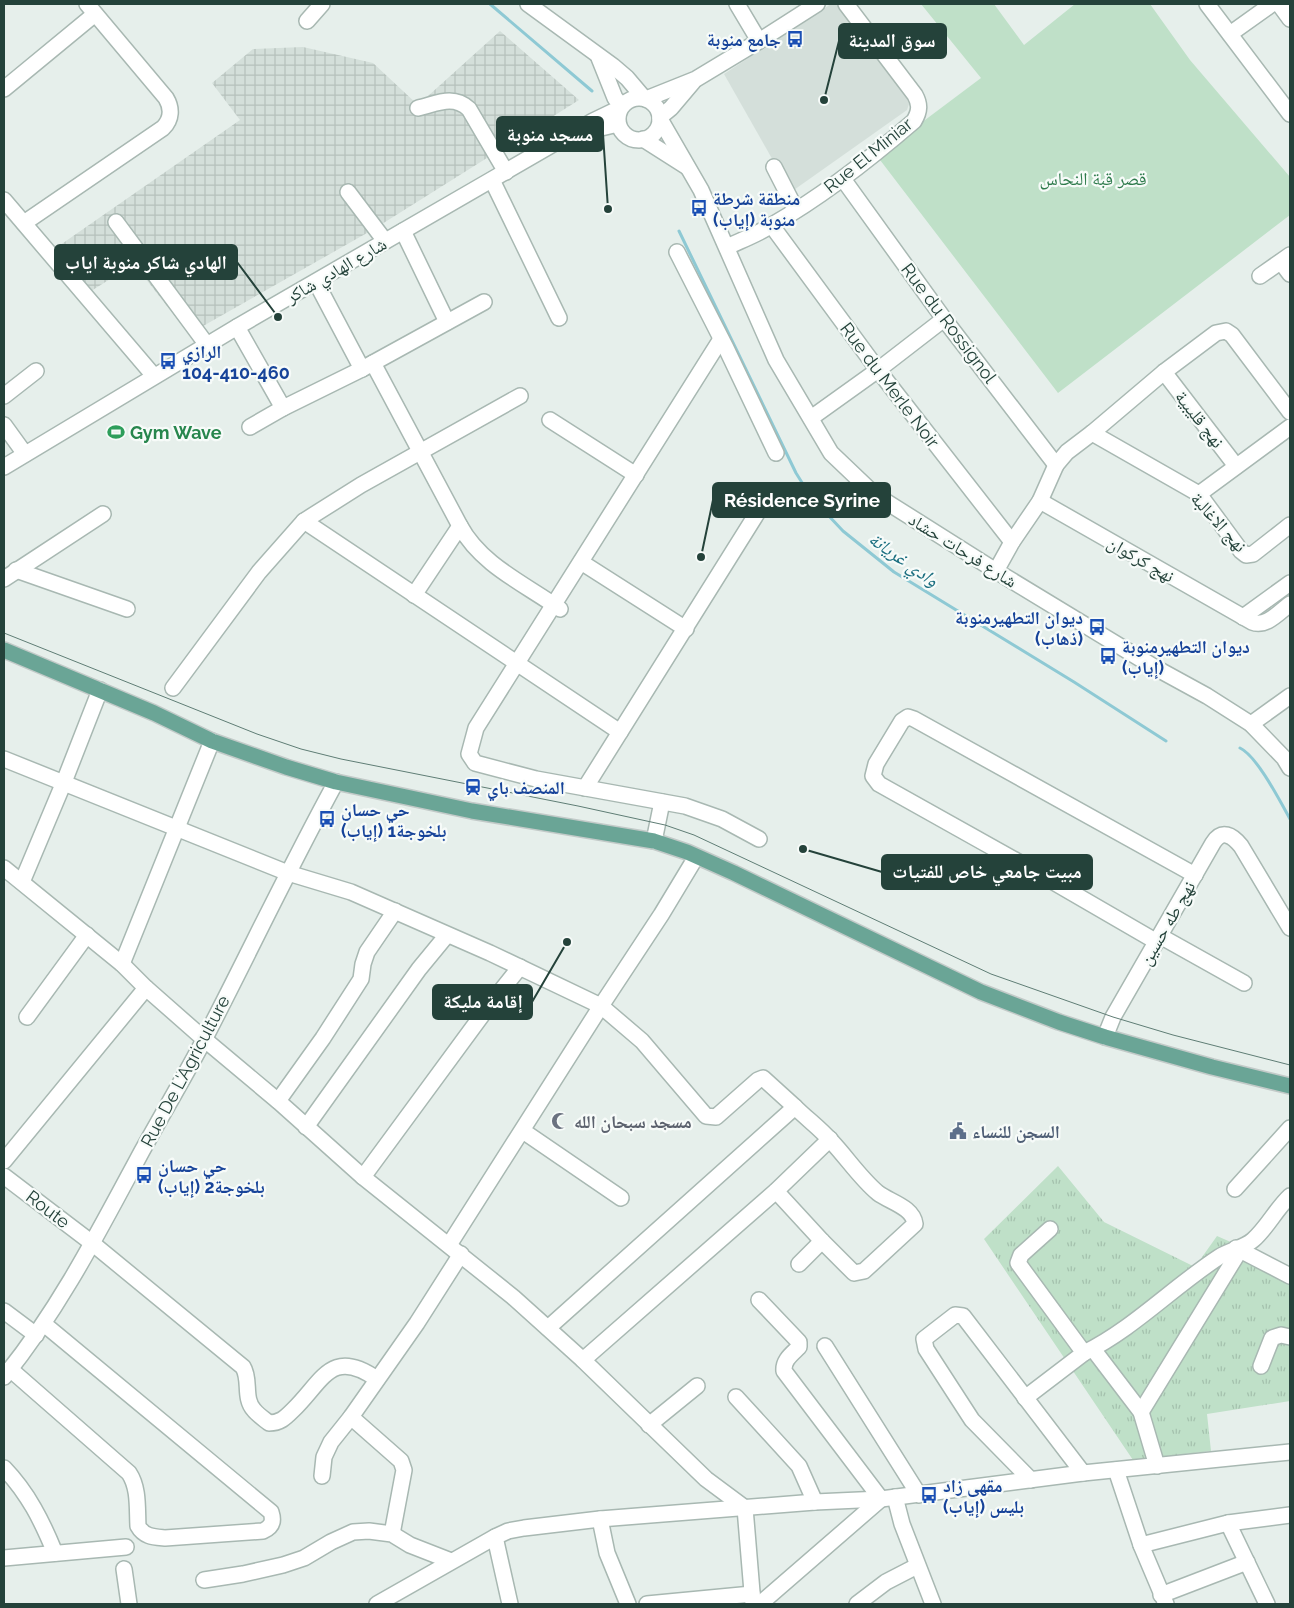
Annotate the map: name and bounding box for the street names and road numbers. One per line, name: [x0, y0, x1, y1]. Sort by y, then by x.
street label: Rue El Miniar: [820, 113, 917, 197]
street label: شارع الهادي شاكر: [281, 233, 392, 312]
street label: Rue du Rossignol: [897, 259, 1001, 387]
street label: Rue du Merle Noir: [836, 318, 944, 452]
street label: نهج قليبية: [1170, 386, 1229, 453]
street label: نهج الاغالبة: [1185, 488, 1251, 557]
street label: شارع فرحات حشاد: [905, 508, 1021, 592]
street label: نهج كركوان: [1103, 531, 1178, 588]
street label: نهج طه حسين: [1135, 877, 1201, 970]
street label: Rue De L'Agriculture: [136, 991, 234, 1150]
street label: Route: [22, 1186, 74, 1232]

